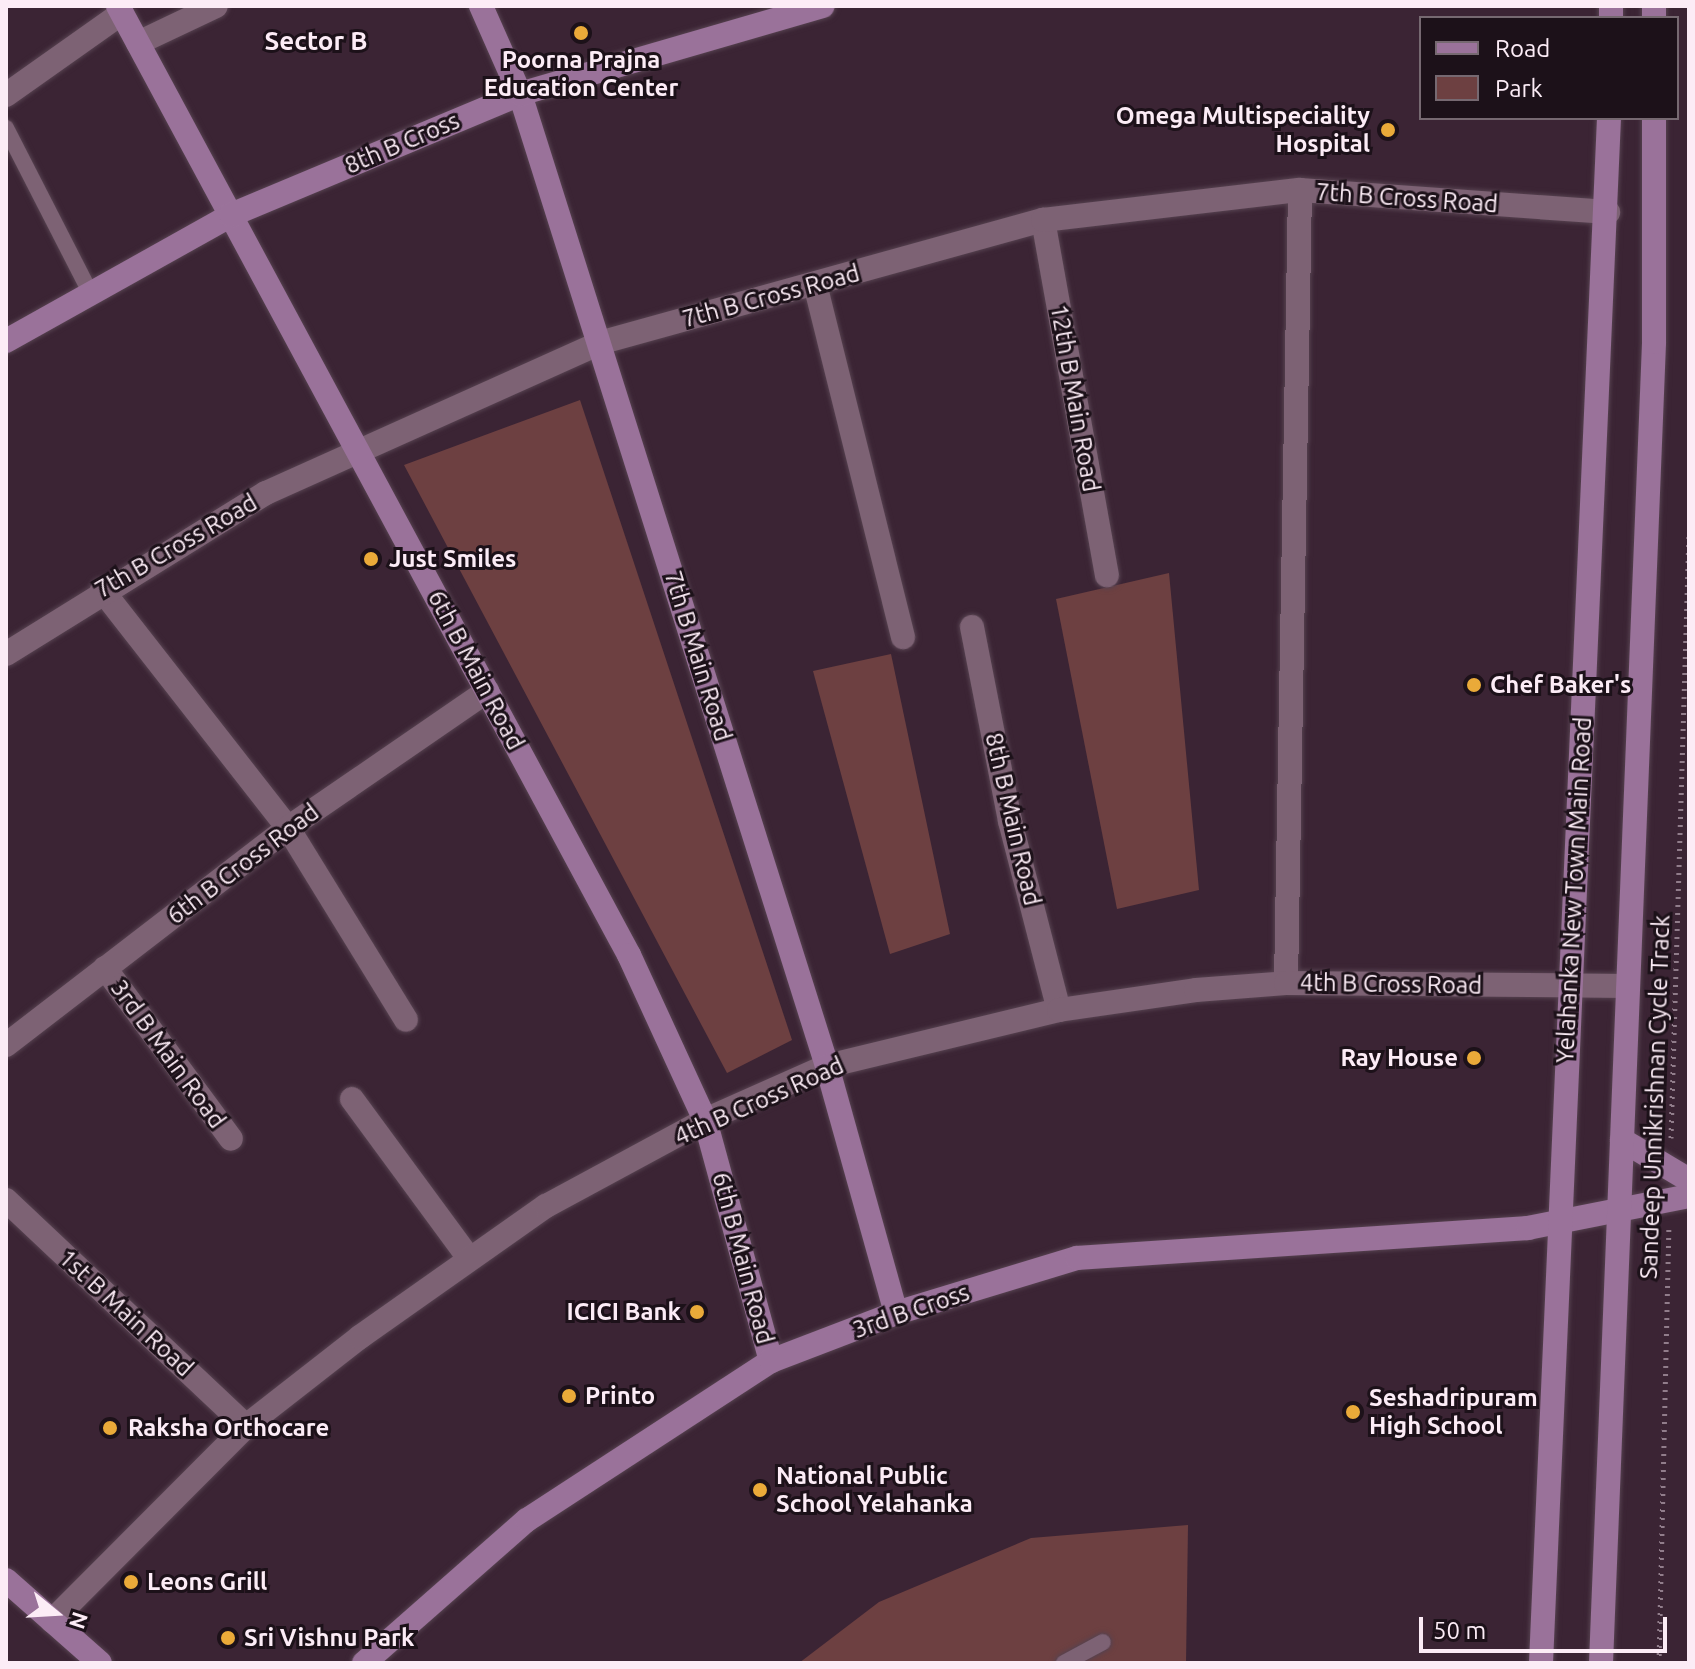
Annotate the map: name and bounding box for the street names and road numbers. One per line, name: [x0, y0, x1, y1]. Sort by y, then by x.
street label: 8th B Cross: [340, 106, 464, 180]
street label: 7th B Cross Road: [1315, 177, 1499, 219]
street label: 7th B Cross Road: [679, 258, 863, 334]
street label: 12th B Main Road: [1044, 302, 1106, 494]
street label: 7th B Cross Road: [90, 488, 262, 604]
street label: 7th B Main Road: [658, 567, 738, 745]
street label: 6th B Main Road: [422, 585, 530, 755]
street label: Yelahanka New Town Main Road: [1551, 716, 1597, 1064]
street label: 8th B Main Road: [979, 730, 1047, 908]
street label: 6th B Cross Road: [162, 798, 324, 930]
street label: Sandeep Unnikrishnan Cycle Track: [1634, 914, 1676, 1280]
street label: 4th B Cross Road: [1300, 968, 1482, 1000]
street label: 3rd B Main Road: [105, 974, 231, 1134]
street label: 4th B Cross Road: [670, 1051, 848, 1151]
street label: 6th B Main Road: [706, 1169, 780, 1347]
street label: 1st B Main Road: [53, 1243, 199, 1383]
street label: 3rd B Cross: [849, 1278, 973, 1344]

